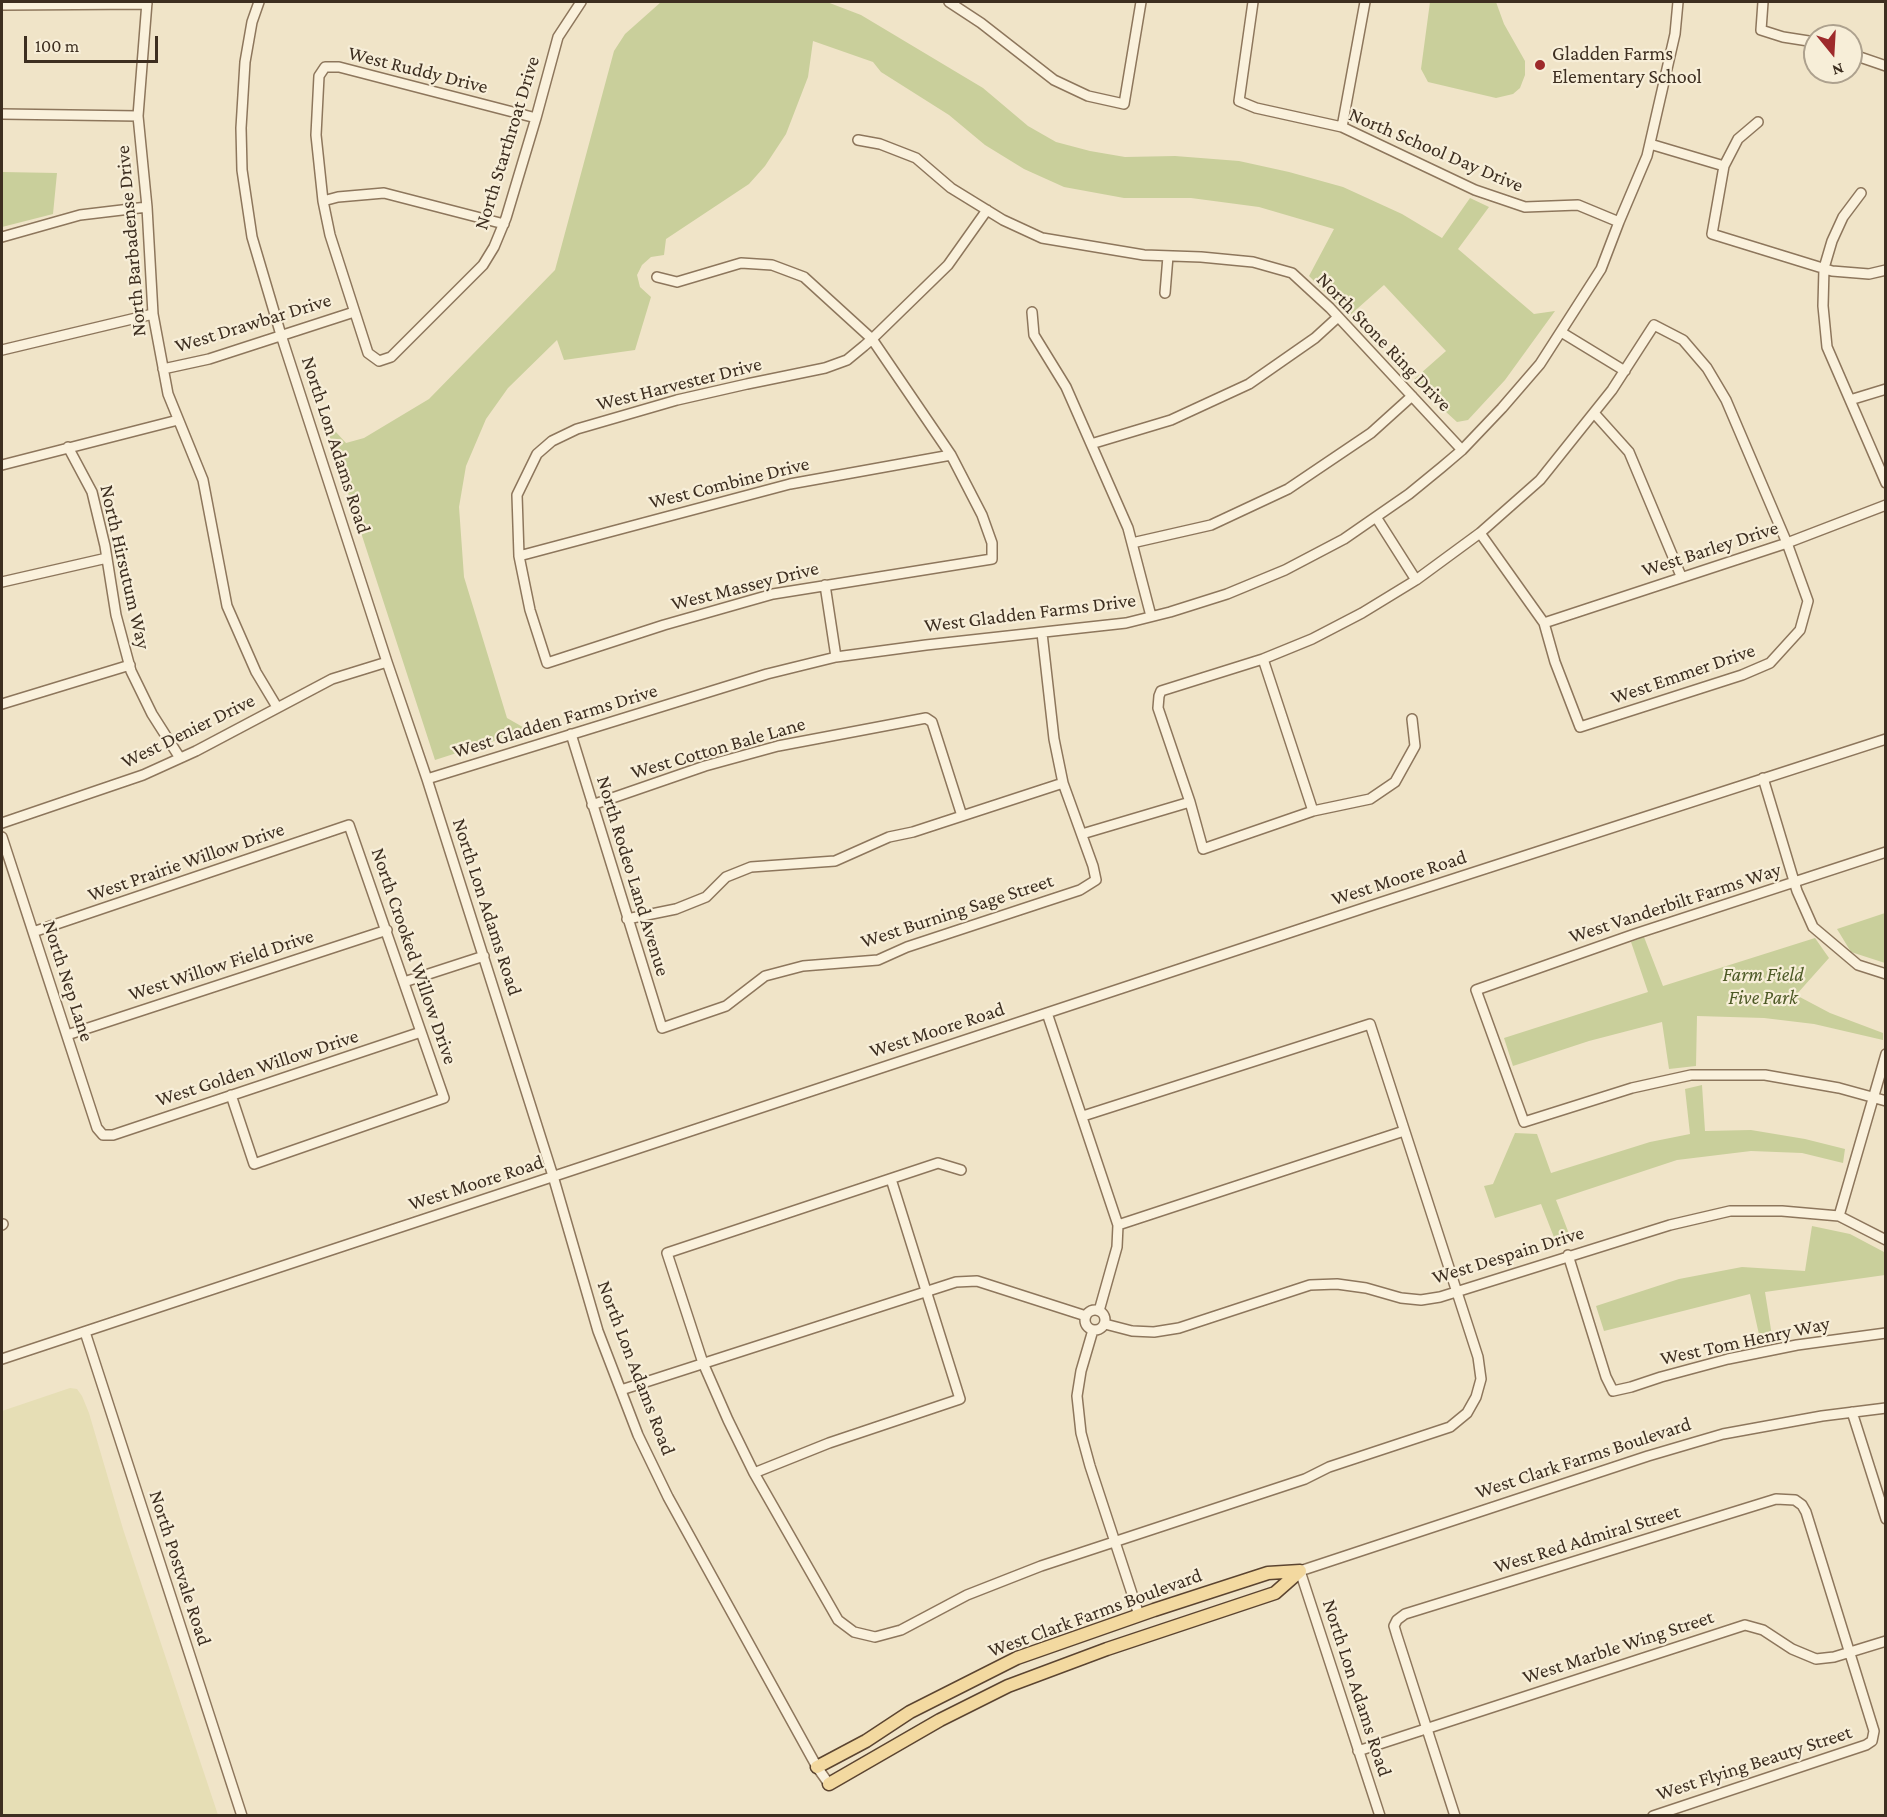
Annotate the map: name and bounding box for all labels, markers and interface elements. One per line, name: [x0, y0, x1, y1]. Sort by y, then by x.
scale bar: [27, 24, 160, 62]
north arrow: [1803, 24, 1863, 84]
text: 100 m: [35, 36, 79, 56]
street label: West Ruddy Drive: [345, 41, 491, 99]
place label: Gladden Farms Elementary School: [1552, 42, 1702, 89]
street label: North Starthroat Drive: [469, 53, 545, 233]
marker: Gladden Farms Elementary School: [1533, 58, 1547, 72]
text: N: [1830, 60, 1846, 79]
street label: North School Day Drive: [1345, 102, 1527, 198]
street label: North Barbadense Drive: [111, 144, 151, 338]
street label: North Stone Ring Drive: [1311, 267, 1457, 417]
street label: West Drawbar Drive: [172, 288, 334, 358]
street label: West Harvester Drive: [594, 352, 764, 416]
street label: North Lon Adams Road: [296, 353, 376, 537]
street label: West Combine Drive: [646, 451, 812, 515]
street label: North Hirsutum Way: [94, 483, 156, 651]
street label: West Barley Drive: [1639, 516, 1781, 582]
street label: West Massey Drive: [669, 556, 821, 616]
street label: West Gladden Farms Drive: [923, 588, 1137, 638]
street label: West Emmer Drive: [1608, 638, 1758, 710]
street label: West Gladden Farms Drive: [450, 678, 660, 764]
street label: West Denier Drive: [117, 688, 259, 774]
street label: West Cotton Bale Lane: [628, 712, 808, 784]
street label: North Rodeo Land Avenue: [591, 773, 675, 979]
street label: North Lon Adams Road: [447, 815, 527, 999]
street label: West Prairie Willow Drive: [85, 817, 287, 907]
street label: North Crooked Willow Drive: [366, 844, 462, 1068]
street label: West Moore Road: [1328, 845, 1470, 911]
street label: West Vanderbilt Farms Way: [1566, 857, 1784, 949]
street label: West Burning Sage Street: [858, 869, 1056, 953]
street label: North Nep Lane: [37, 917, 99, 1045]
street label: West Willow Field Drive: [125, 924, 317, 1006]
park label: Farm Field Five Park: [1722, 963, 1804, 1010]
street label: West Moore Road: [866, 997, 1008, 1063]
street label: West Golden Willow Drive: [153, 1024, 361, 1112]
street label: West Moore Road: [405, 1150, 547, 1216]
street label: West Despain Drive: [1429, 1221, 1587, 1289]
street label: North Lon Adams Road: [592, 1277, 680, 1459]
street label: West Tom Henry Way: [1658, 1311, 1832, 1371]
street label: West Clark Farms Boulevard: [1472, 1412, 1694, 1504]
street label: North Postvale Road: [144, 1487, 216, 1649]
street label: West Red Admiral Street: [1491, 1499, 1683, 1579]
street label: West Clark Farms Boulevard: [985, 1563, 1205, 1663]
street label: North Lon Adams Road: [1317, 1596, 1397, 1780]
street label: West Marble Wing Street: [1519, 1605, 1717, 1689]
street label: West Flying Beauty Street: [1653, 1720, 1855, 1806]

